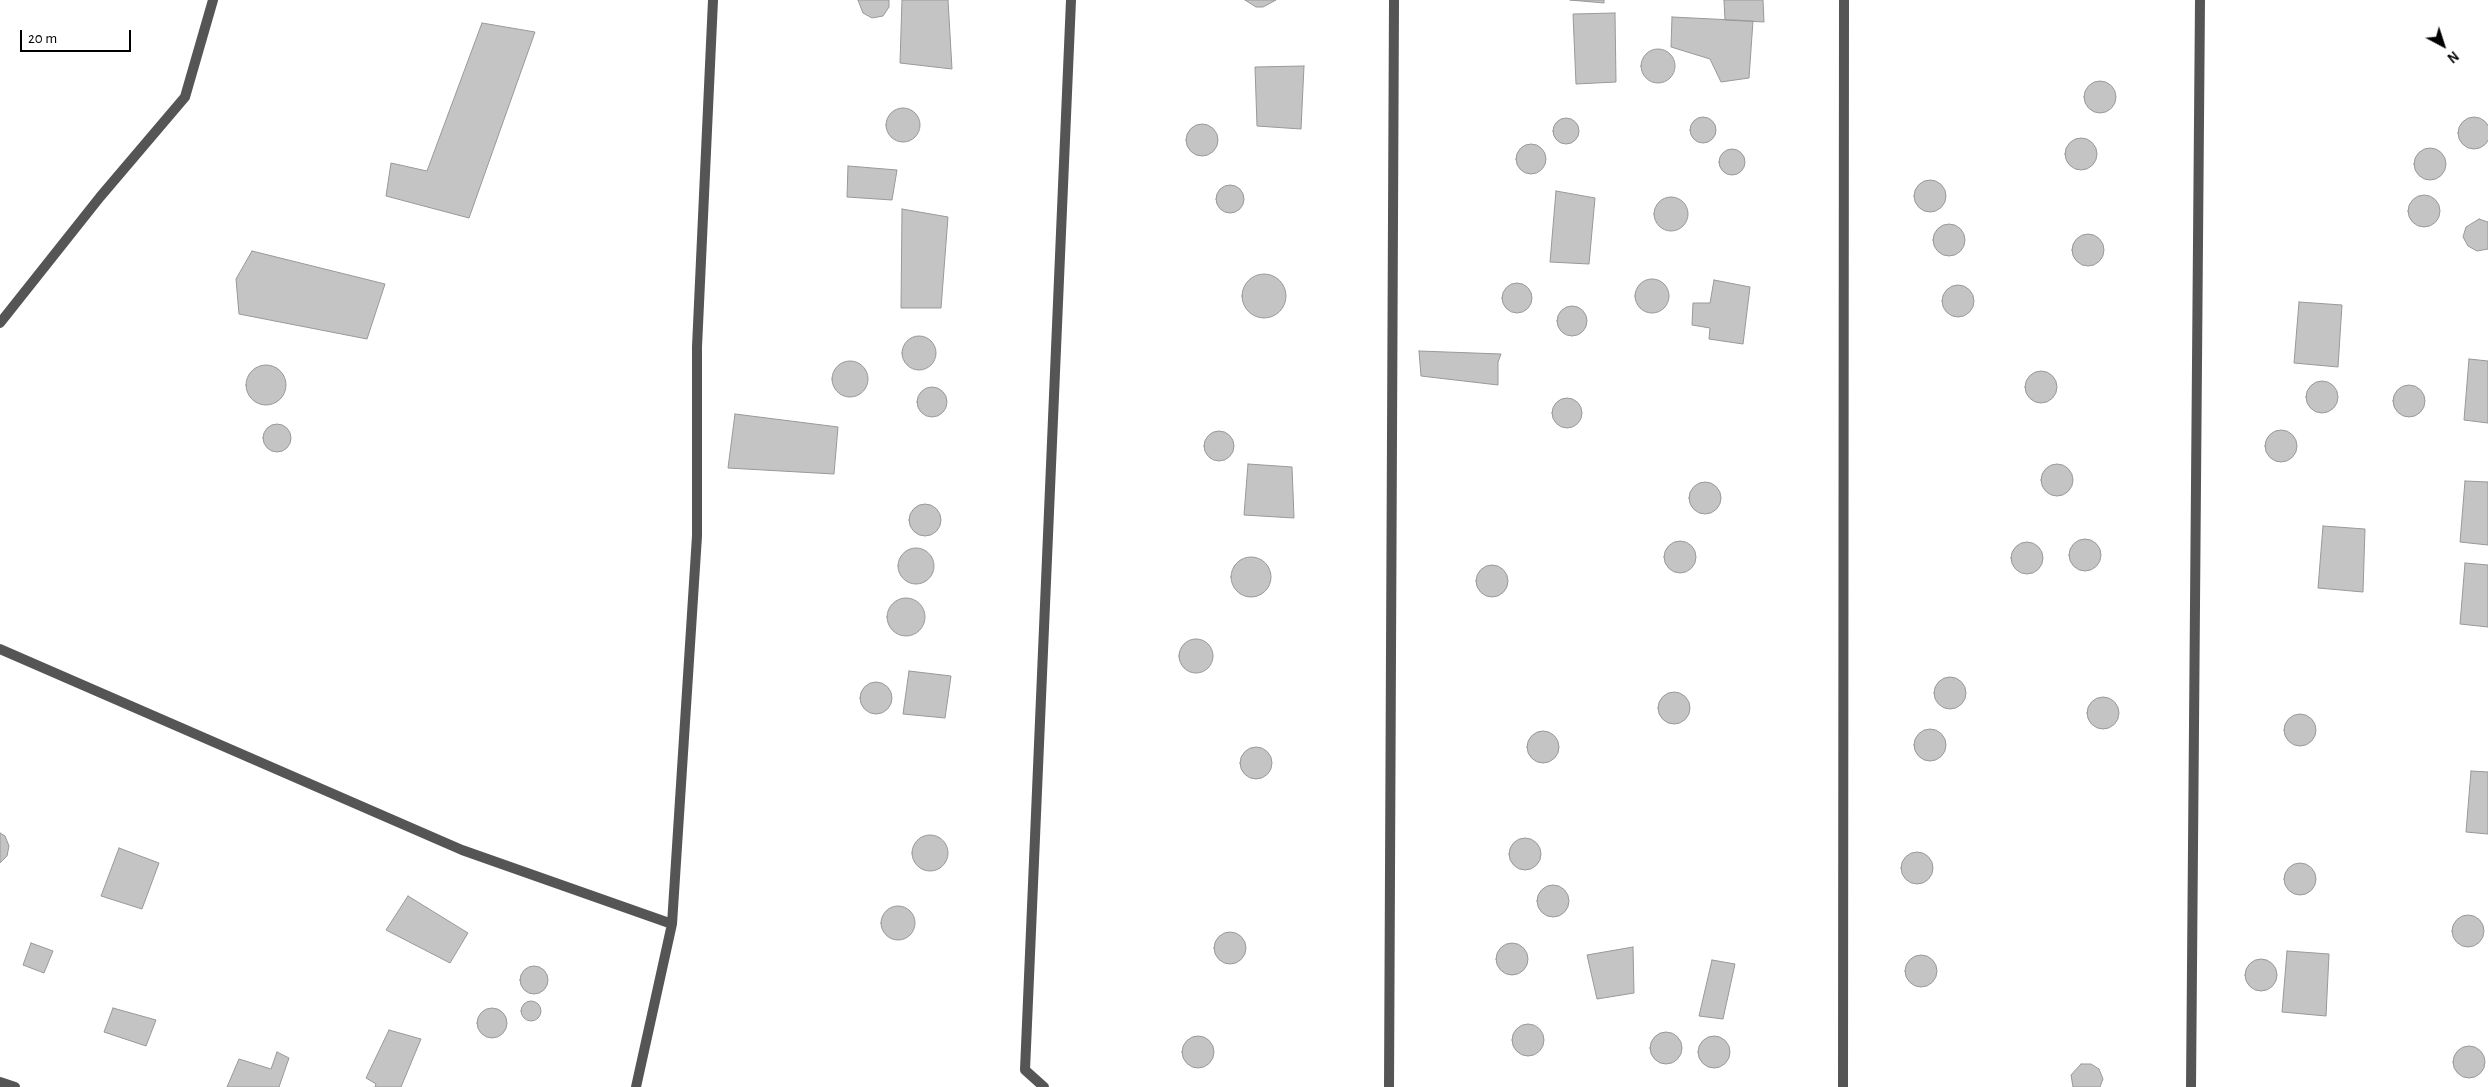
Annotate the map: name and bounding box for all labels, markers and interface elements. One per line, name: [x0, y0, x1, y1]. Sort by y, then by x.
scale bar: [22, 20, 134, 52]
north arrow: [2418, 20, 2468, 70]
text: 20 m: [28, 31, 57, 46]
text: N: [2444, 48, 2461, 65]

